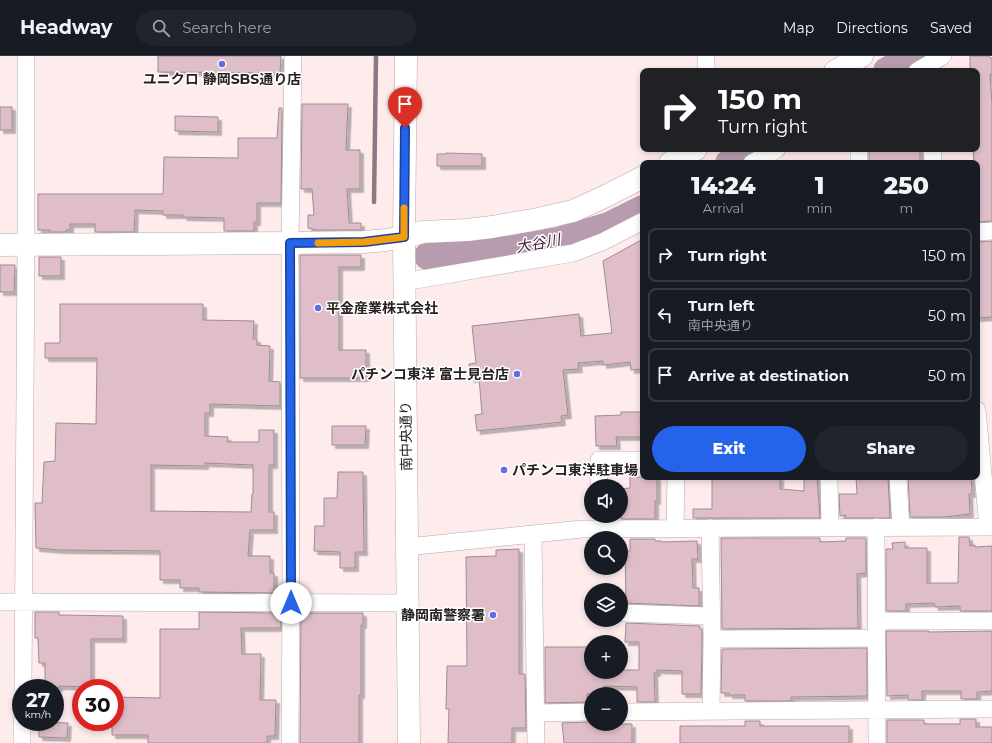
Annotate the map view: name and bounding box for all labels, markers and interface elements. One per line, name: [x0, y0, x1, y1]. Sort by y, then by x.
search box: [136, 10, 416, 46]
text: Headway: [20, 16, 112, 39]
icon: search: [150, 17, 172, 39]
text: Search here: [182, 18, 272, 37]
text: Map: [783, 19, 814, 37]
text: Directions: [836, 19, 908, 37]
text: Saved: [930, 19, 972, 37]
marker: ユニクロ 静岡SBS通り店: [217, 59, 227, 69]
place label: ユニクロ 静岡SBS通り店: [143, 70, 301, 88]
text: 150 m: [718, 82, 802, 116]
icon: right: [652, 84, 704, 136]
pin: [388, 87, 422, 128]
icon: arrive: [394, 93, 416, 115]
text: Turn right: [718, 116, 808, 138]
text: 14:24: [691, 171, 756, 200]
text: 1: [815, 171, 824, 200]
text: 250: [884, 171, 929, 200]
text: Arrival: [703, 200, 744, 216]
text: min: [807, 200, 833, 216]
text: m: [899, 200, 913, 216]
water label: 大谷川: [514, 229, 564, 256]
icon: right: [654, 244, 676, 266]
text: Turn right: [688, 246, 767, 265]
text: 150 m: [922, 246, 966, 265]
text: Turn left: [688, 296, 755, 315]
place label: 平金産業株式会社: [326, 299, 438, 317]
marker: 平金産業株式会社: [313, 303, 323, 313]
icon: left: [654, 304, 676, 326]
text: 50 m: [928, 306, 966, 325]
text: 南中央通り: [688, 317, 753, 333]
icon: arrive: [654, 364, 676, 386]
place label: パチンコ東洋 富士見台店: [351, 365, 509, 383]
text: Arrive at destination: [688, 366, 849, 385]
text: 50 m: [928, 366, 966, 385]
marker: パチンコ東洋 富士見台店: [512, 369, 522, 379]
street label: 南中央通り: [396, 401, 416, 471]
button: Exit: [652, 426, 806, 472]
button: Share: [814, 426, 968, 472]
place label: パチンコ東洋駐車場: [512, 461, 638, 479]
marker: パチンコ東洋駐車場: [499, 465, 509, 475]
map controls: [584, 479, 628, 731]
button: sound: [584, 479, 628, 523]
button: search: [584, 531, 628, 575]
position arrow: [270, 582, 312, 624]
button: layers: [584, 583, 628, 627]
place label: 静岡南警察署: [401, 606, 485, 624]
marker: 静岡南警察署: [488, 610, 498, 620]
button: +: [584, 635, 628, 679]
speed limit sign: 30: [72, 679, 124, 731]
button: −: [584, 687, 628, 731]
text: 27: [26, 688, 50, 712]
text: km/h: [25, 708, 51, 721]

